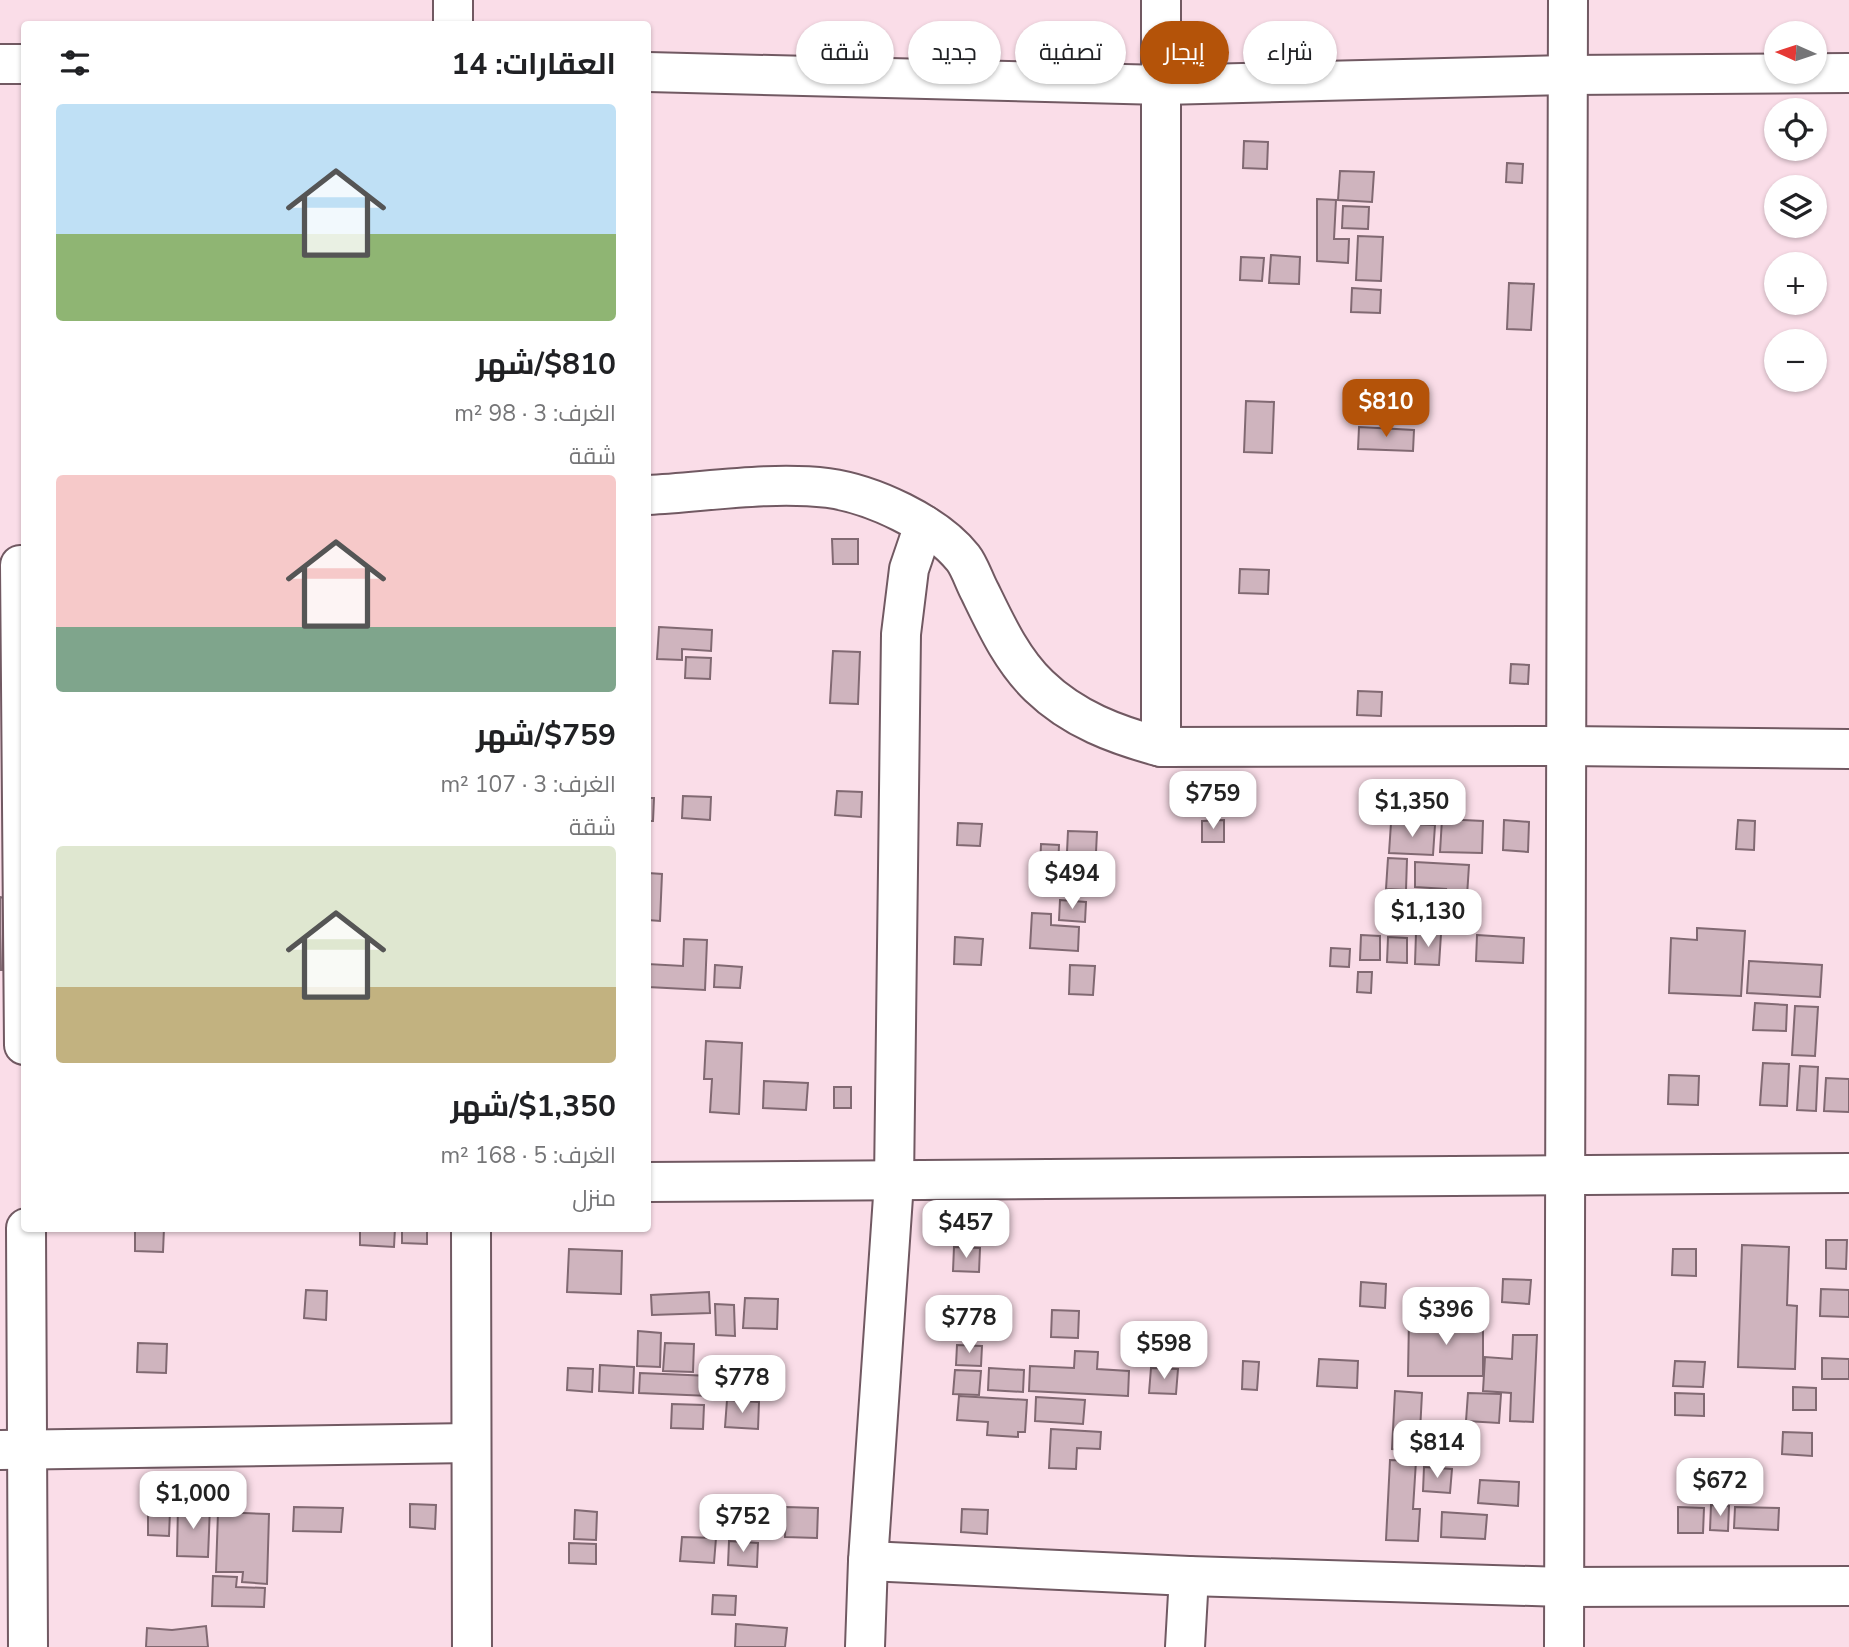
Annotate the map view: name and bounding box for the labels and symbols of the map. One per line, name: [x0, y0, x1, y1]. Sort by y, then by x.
north arrow: [1764, 21, 1827, 84]
pin: $810: [1345, 380, 1427, 439]
pin: $759: [1172, 772, 1254, 831]
pin: $1,350: [1355, 780, 1469, 839]
pin: $494: [1031, 852, 1113, 911]
pin: $1,130: [1371, 890, 1485, 949]
pin: $457: [925, 1200, 1007, 1260]
pin: $396: [1405, 1288, 1487, 1347]
pin: $778: [928, 1296, 1010, 1355]
pin: $598: [1123, 1322, 1205, 1381]
pin: $778: [701, 1356, 783, 1415]
pin: $814: [1396, 1420, 1478, 1480]
pin: $672: [1679, 1458, 1761, 1518]
pin: $1,000: [136, 1472, 250, 1531]
pin: $752: [702, 1494, 784, 1554]

